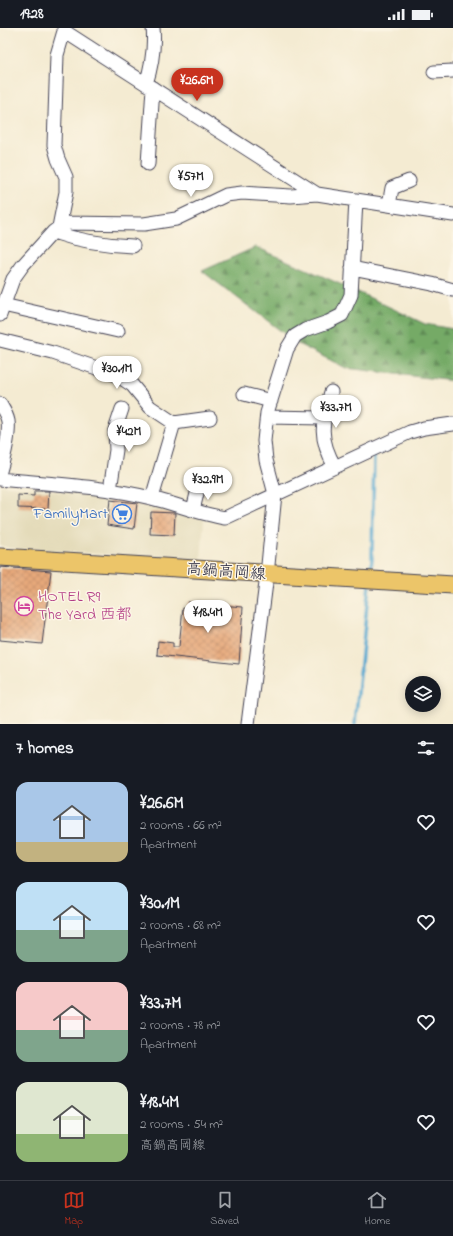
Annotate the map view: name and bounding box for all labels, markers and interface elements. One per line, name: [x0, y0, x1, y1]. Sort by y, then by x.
text: 19:28: [20, 3, 44, 25]
pin: ¥26.6M: [164, 68, 230, 102]
text: ¥26.6M: [180, 71, 214, 90]
pin: ¥57M: [167, 164, 215, 198]
text: ¥57M: [178, 167, 204, 186]
pin: ¥30.1M: [84, 356, 150, 390]
text: ¥30.1M: [102, 359, 132, 378]
pin: ¥33.7M: [303, 395, 369, 429]
text: ¥33.7M: [320, 398, 352, 417]
pin: ¥42M: [105, 419, 153, 453]
text: ¥42M: [117, 422, 141, 441]
pin: ¥32.9M: [175, 467, 241, 501]
text: ¥32.9M: [192, 470, 224, 489]
place label: FamilyMart: [32, 502, 109, 526]
supermarket icon: FamilyMart: [111, 503, 133, 525]
street label: 高鍋高岡線: [185, 557, 267, 587]
place label: HOTEL R9 The Yard 西都: [38, 585, 132, 627]
hotel icon: HOTEL R9 The Yard 西都: [13, 595, 35, 617]
pin: ¥18.4M: [175, 600, 241, 634]
text: ¥18.4M: [193, 603, 223, 622]
map controls: [405, 676, 441, 712]
button: layers: [405, 676, 441, 712]
text: 7 homes: [16, 736, 74, 761]
icon: filters: [415, 737, 437, 759]
text: ¥26.6M: [140, 791, 184, 816]
icon: home: [48, 798, 96, 846]
icon: heart: [415, 811, 437, 833]
text: 2 rooms · 66 m²: [140, 816, 222, 835]
text: Apartment: [140, 835, 197, 854]
text: ¥30.1M: [140, 891, 180, 916]
icon: home: [48, 898, 96, 946]
icon: heart: [415, 911, 437, 933]
text: 2 rooms · 68 m²: [140, 916, 221, 935]
text: Apartment: [140, 935, 197, 954]
text: ¥33.7M: [140, 991, 181, 1016]
icon: home: [48, 998, 96, 1046]
icon: heart: [415, 1011, 437, 1033]
text: 2 rooms · 78 m²: [140, 1016, 221, 1035]
text: Apartment: [140, 1035, 197, 1054]
text: ¥18.4M: [140, 1090, 179, 1115]
icon: home: [48, 1098, 96, 1146]
icon: heart: [415, 1111, 437, 1133]
text: 2 rooms · 54 m²: [140, 1115, 223, 1134]
text: 高鍋高岡線: [140, 1136, 205, 1155]
tab: Map: [63, 1189, 85, 1229]
tab: Saved: [210, 1189, 239, 1229]
tab: Home: [365, 1189, 390, 1229]

